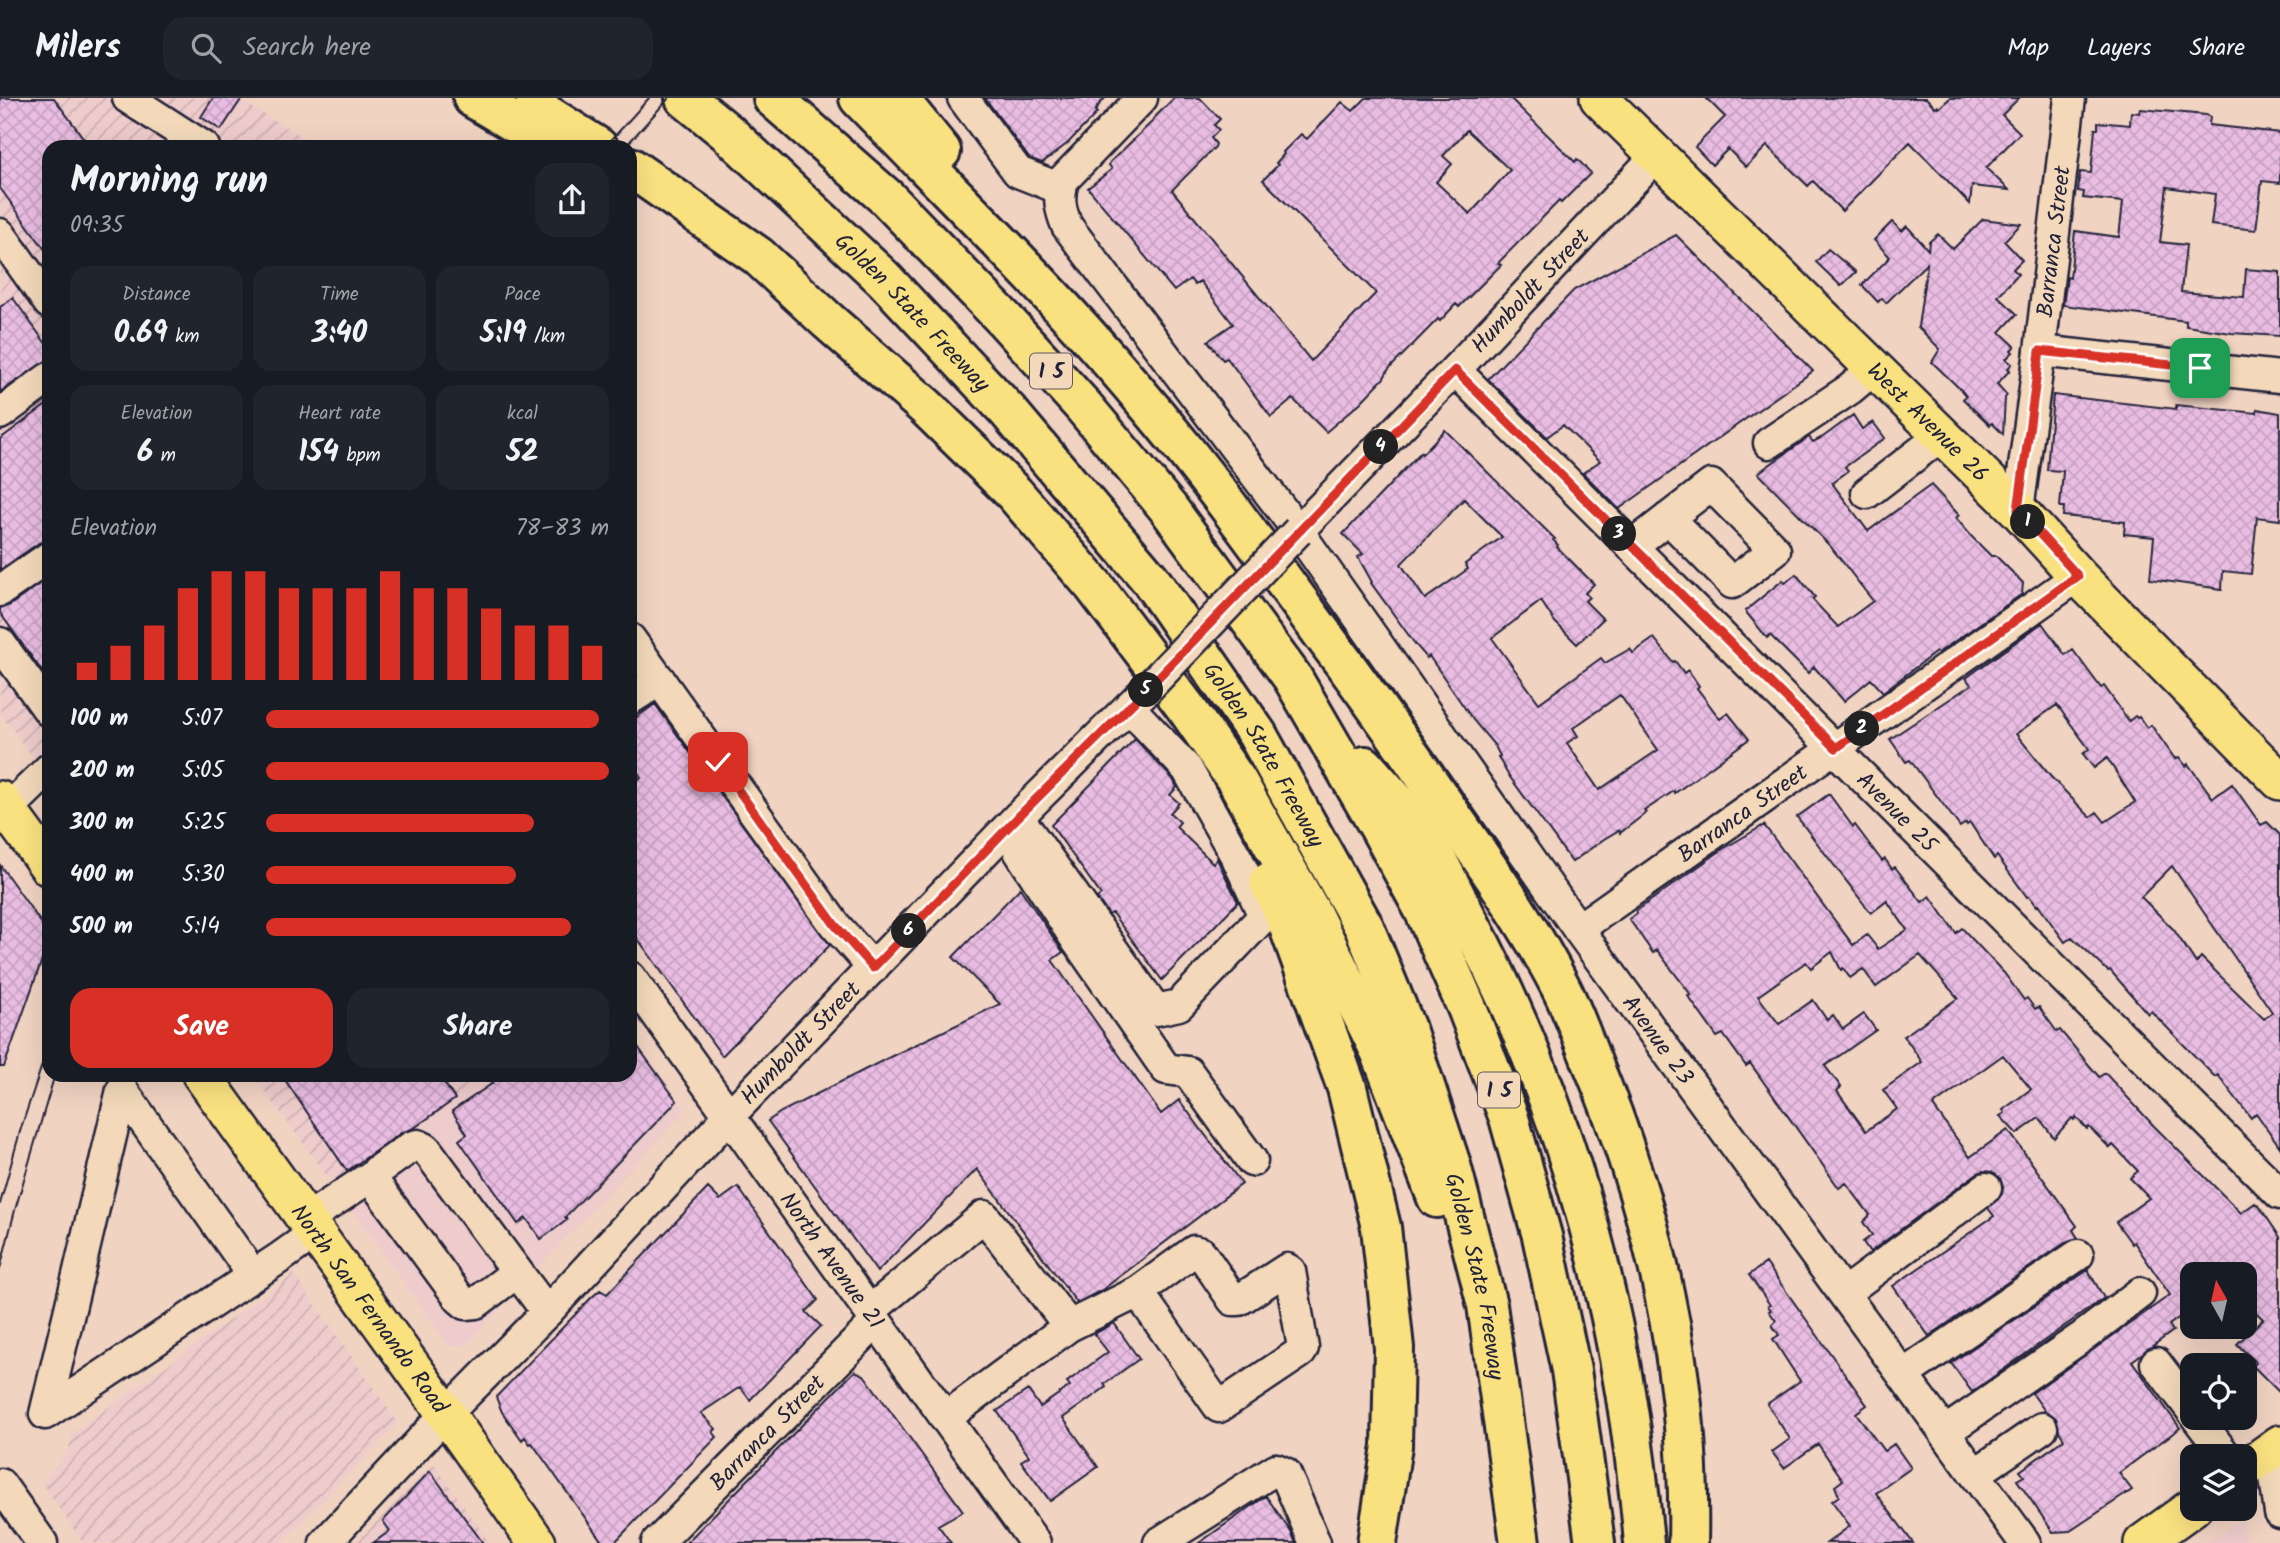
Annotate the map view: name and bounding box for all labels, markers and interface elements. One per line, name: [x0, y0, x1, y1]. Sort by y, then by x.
search box: [163, 17, 653, 80]
text: Milers: [35, 22, 121, 75]
text: Search here: [243, 27, 371, 69]
icon: search: [187, 29, 225, 67]
text: Map: [2007, 29, 2049, 68]
text: Layers: [2087, 29, 2151, 68]
text: Share: [2189, 29, 2245, 68]
text: Morning run: [70, 152, 268, 212]
button: share: [535, 163, 609, 237]
street label: Barranca Street: [2028, 163, 2082, 319]
text: 09:35: [70, 208, 124, 244]
street label: Humboldt Street: [1463, 220, 1600, 363]
street label: Golden State Freeway: [825, 225, 998, 402]
text: Distance: [122, 280, 191, 310]
text: Time: [320, 280, 359, 310]
text: Pace: [504, 280, 541, 310]
text: 0.69: [114, 310, 168, 358]
text: 3:40: [312, 310, 367, 358]
text: 5:19: [480, 310, 527, 358]
text: km: [168, 322, 199, 352]
text: /km: [527, 322, 565, 352]
pin: [2170, 338, 2230, 398]
icon: arrive: [2181, 349, 2219, 387]
road number: I 5: [1030, 354, 1072, 388]
street label: West Avenue 26: [1858, 355, 1997, 492]
text: Elevation: [121, 399, 192, 429]
text: Heart rate: [298, 399, 381, 429]
text: kcal: [507, 399, 538, 429]
text: 6: [137, 429, 153, 477]
text: 154: [298, 429, 339, 477]
text: 52: [506, 429, 539, 477]
pin: 4: [1364, 430, 1398, 464]
text: 4: [1375, 431, 1386, 461]
text: m: [153, 441, 176, 471]
text: bpm: [339, 441, 381, 471]
pin: 1: [2010, 504, 2046, 540]
text: 1: [2025, 506, 2030, 536]
text: Elevation: [70, 511, 157, 547]
text: 78–83 m: [516, 511, 609, 547]
pin: 3: [1602, 516, 1636, 551]
text: 3: [1613, 518, 1624, 548]
street label: Golden State Freeway: [1193, 656, 1333, 855]
pin: 5: [1128, 672, 1164, 708]
text: 5: [1141, 674, 1150, 704]
text: 100 m: [70, 701, 128, 737]
text: 5:07: [182, 701, 222, 737]
pin: 2: [1844, 712, 1880, 746]
text: 2: [1856, 713, 1867, 743]
pin: [688, 732, 748, 792]
icon: check: [699, 743, 737, 781]
text: 200 m: [70, 753, 135, 789]
text: 5:05: [182, 753, 224, 789]
street label: Barranca Street: [1671, 755, 1817, 873]
street label: Avenue 25: [1847, 764, 1946, 863]
text: 300 m: [70, 805, 134, 841]
text: 5:25: [182, 805, 226, 841]
text: 400 m: [70, 857, 134, 893]
text: 5:30: [182, 857, 225, 893]
text: 500 m: [70, 909, 133, 945]
text: 5:14: [182, 909, 220, 945]
pin: 6: [892, 914, 926, 948]
text: 6: [903, 915, 914, 945]
street label: Humboldt Street: [733, 973, 871, 1114]
button: Save: [70, 988, 333, 1068]
button: Share: [347, 988, 609, 1068]
street label: Avenue 23: [1612, 988, 1702, 1093]
road number: I 5: [1478, 1072, 1520, 1108]
street label: Golden State Freeway: [1434, 1169, 1513, 1383]
street label: North Avenue 21: [769, 1185, 893, 1337]
street label: North San Fernando Road: [280, 1197, 457, 1422]
north arrow: [2180, 1262, 2258, 1339]
map controls: [2180, 1262, 2257, 1521]
button: locate: [2180, 1353, 2257, 1430]
street label: Barranca Street: [702, 1366, 835, 1500]
button: layers: [2180, 1444, 2257, 1521]

